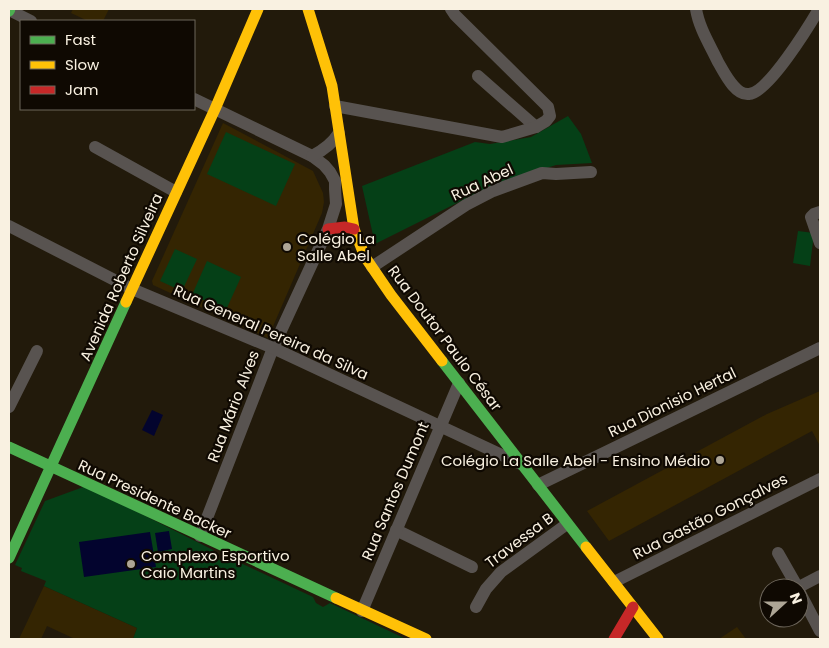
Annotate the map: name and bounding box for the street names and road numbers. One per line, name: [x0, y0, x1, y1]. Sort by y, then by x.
street label: Rua Abel: [448, 159, 516, 205]
street label: Avenida Roberto Silveira: [74, 190, 168, 364]
street label: Rua Doutor Paulo César: [383, 261, 507, 416]
street label: Rua General Pereira da Silva: [170, 279, 372, 385]
street label: Rua Mário Alves: [202, 347, 264, 465]
street label: Rua Dionisio Hertal: [605, 362, 739, 442]
street label: Rua Santos Dumont: [356, 418, 434, 564]
street label: Rua Presidente Backer: [75, 454, 235, 544]
street label: Rua Gastão Gonçalves: [629, 468, 791, 564]
street label: Travessa B: [481, 507, 557, 573]

